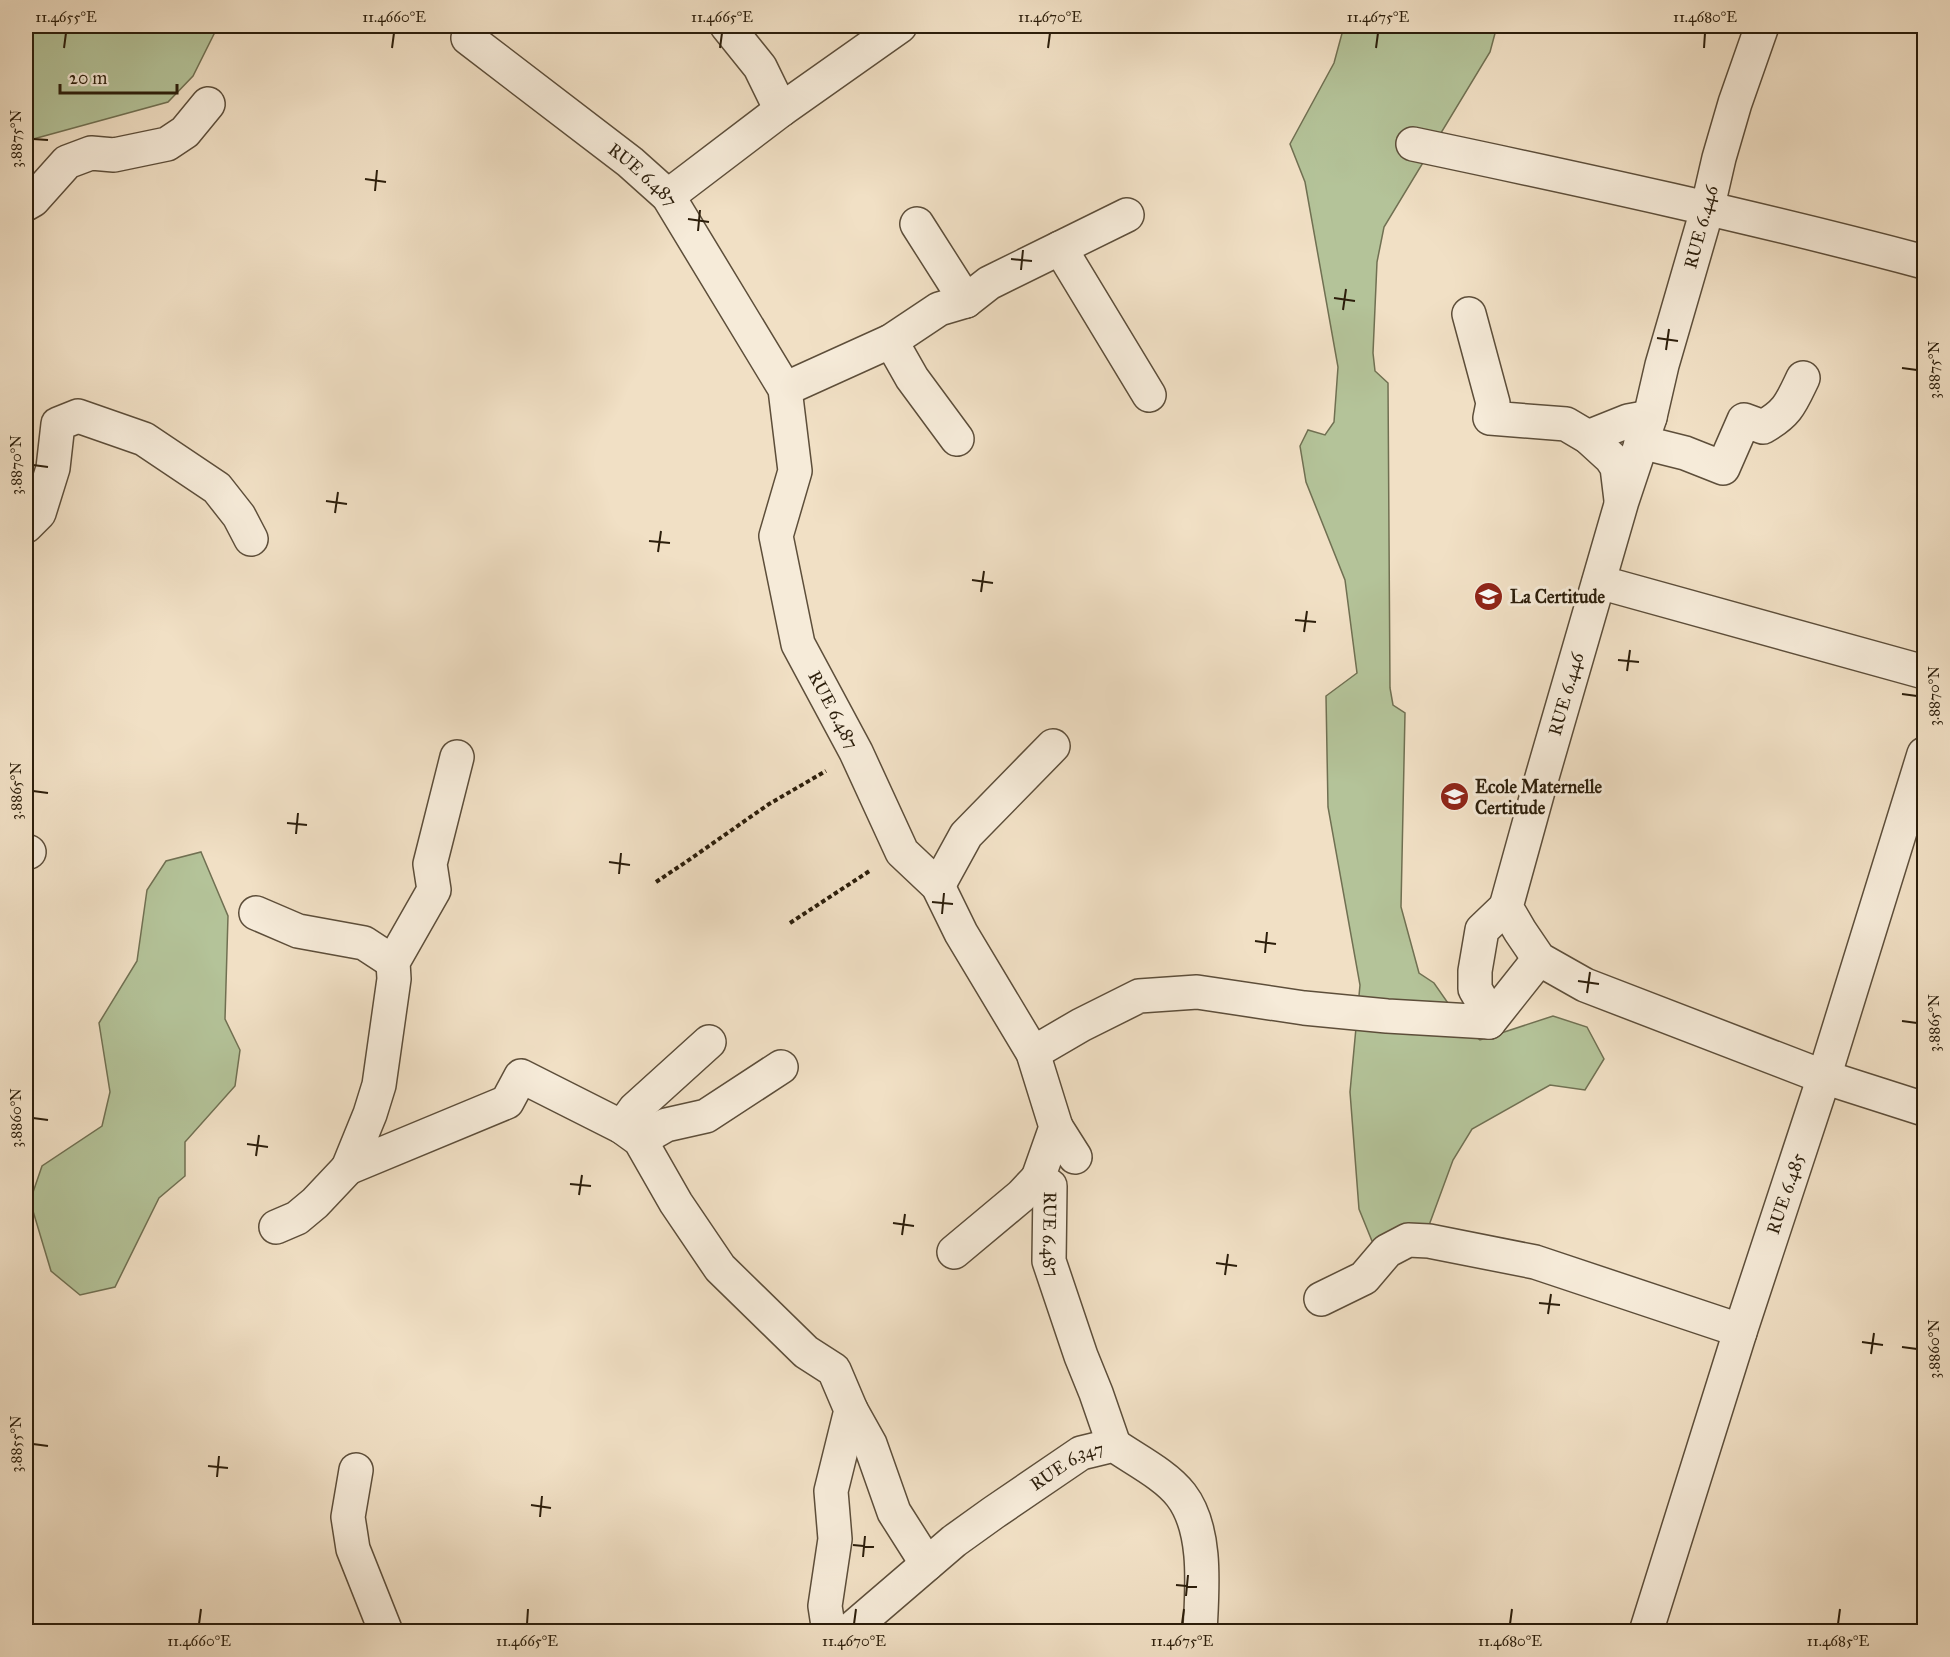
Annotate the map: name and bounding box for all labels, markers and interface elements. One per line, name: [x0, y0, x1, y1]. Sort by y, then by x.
text: 11.4655°E: [35, 8, 97, 26]
text: 11.4660°E: [362, 8, 426, 26]
text: 11.4665°E: [691, 8, 753, 26]
text: 11.4670°E: [1018, 8, 1082, 26]
text: 11.4675°E: [1347, 8, 1409, 26]
text: 11.4680°E: [1673, 8, 1737, 26]
scale bar: [60, 57, 177, 95]
text: 20 m: [69, 67, 107, 89]
text: 3.8875°N: [7, 110, 25, 168]
street label: RUE 6.487: [604, 138, 682, 210]
street label: RUE 6.446: [1679, 182, 1723, 271]
text: 3.8875°N: [1925, 341, 1943, 399]
text: 3.8870°N: [7, 435, 25, 495]
school or university icon: La Certitude: [1473, 581, 1505, 613]
place label: La Certitude: [1510, 586, 1606, 608]
street label: RUE 6.446: [1544, 649, 1589, 738]
text: 3.8870°N: [1925, 666, 1943, 726]
street label: RUE 6.487: [803, 667, 863, 753]
text: 3.8865°N: [7, 762, 25, 820]
place label: Ecole Maternelle Certitude: [1475, 776, 1602, 819]
school or university icon: Ecole Maternelle Certitude: [1438, 781, 1470, 813]
text: 3.8865°N: [1925, 994, 1943, 1052]
text: 3.8860°N: [7, 1088, 25, 1148]
street label: RUE 6.485: [1762, 1150, 1809, 1237]
street label: RUE 6.487: [1038, 1191, 1065, 1280]
text: 3.8860°N: [1925, 1319, 1943, 1379]
text: 3.8855°N: [7, 1415, 25, 1473]
street label: RUE 6.347: [1026, 1437, 1106, 1495]
text: 11.4660°E: [167, 1632, 231, 1650]
text: 11.4665°E: [496, 1632, 558, 1650]
text: 11.4670°E: [822, 1632, 886, 1650]
text: 11.4675°E: [1151, 1632, 1213, 1650]
text: 11.4680°E: [1478, 1632, 1542, 1650]
text: 11.4685°E: [1807, 1632, 1869, 1650]

